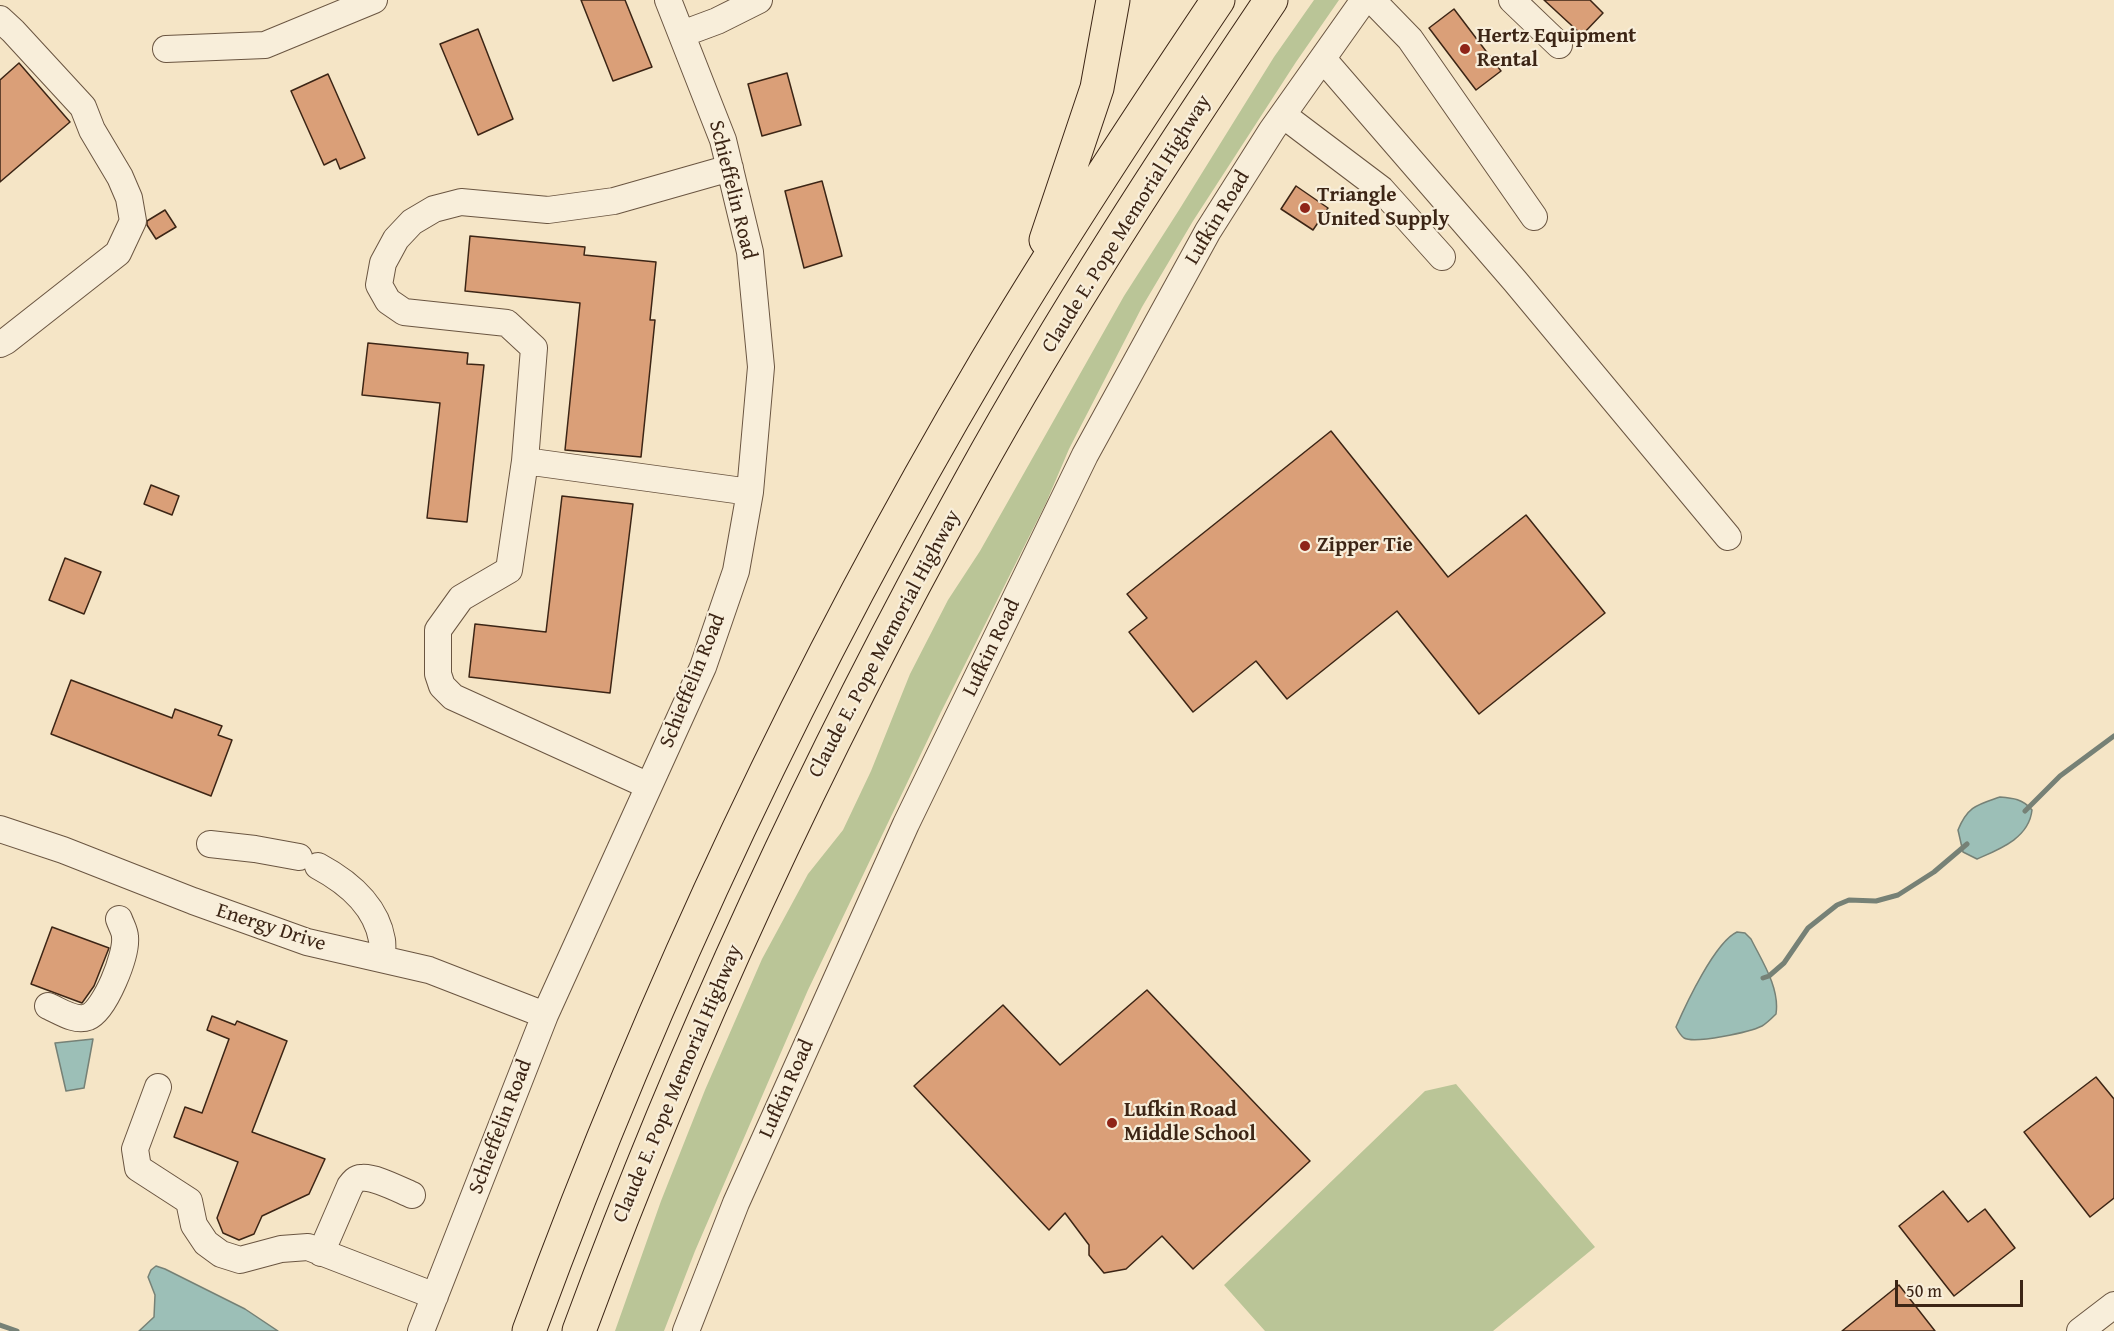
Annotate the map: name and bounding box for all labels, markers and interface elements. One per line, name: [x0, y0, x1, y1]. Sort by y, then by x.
place label: Hertz Equipment Rental: [1477, 24, 1636, 74]
marker: Hertz Equipment Rental: [1458, 42, 1472, 56]
street label: Claude E. Pope Memorial Highway: [1037, 90, 1217, 358]
street label: Schieffelin Road: [703, 118, 761, 262]
street label: Lufkin Road: [1180, 166, 1256, 270]
place label: Triangle United Supply: [1317, 183, 1449, 233]
marker: Triangle United Supply: [1298, 201, 1312, 215]
street label: Claude E. Pope Memorial Highway: [804, 506, 966, 782]
place label: Zipper Tie: [1317, 533, 1413, 559]
marker: Zipper Tie: [1298, 539, 1312, 553]
street label: Lufkin Road: [958, 595, 1026, 701]
street label: Schieffelin Road: [655, 610, 731, 752]
street label: Energy Drive: [213, 898, 329, 958]
street label: Claude E. Pope Memorial Highway: [608, 941, 748, 1227]
street label: Lufkin Road: [754, 1036, 820, 1142]
street label: Schieffelin Road: [464, 1056, 538, 1198]
place label: Lufkin Road Middle School: [1124, 1098, 1256, 1148]
marker: Lufkin Road Middle School: [1105, 1116, 1119, 1130]
scale bar: [1898, 1268, 2026, 1306]
text: 50 m: [1906, 1277, 1942, 1304]

